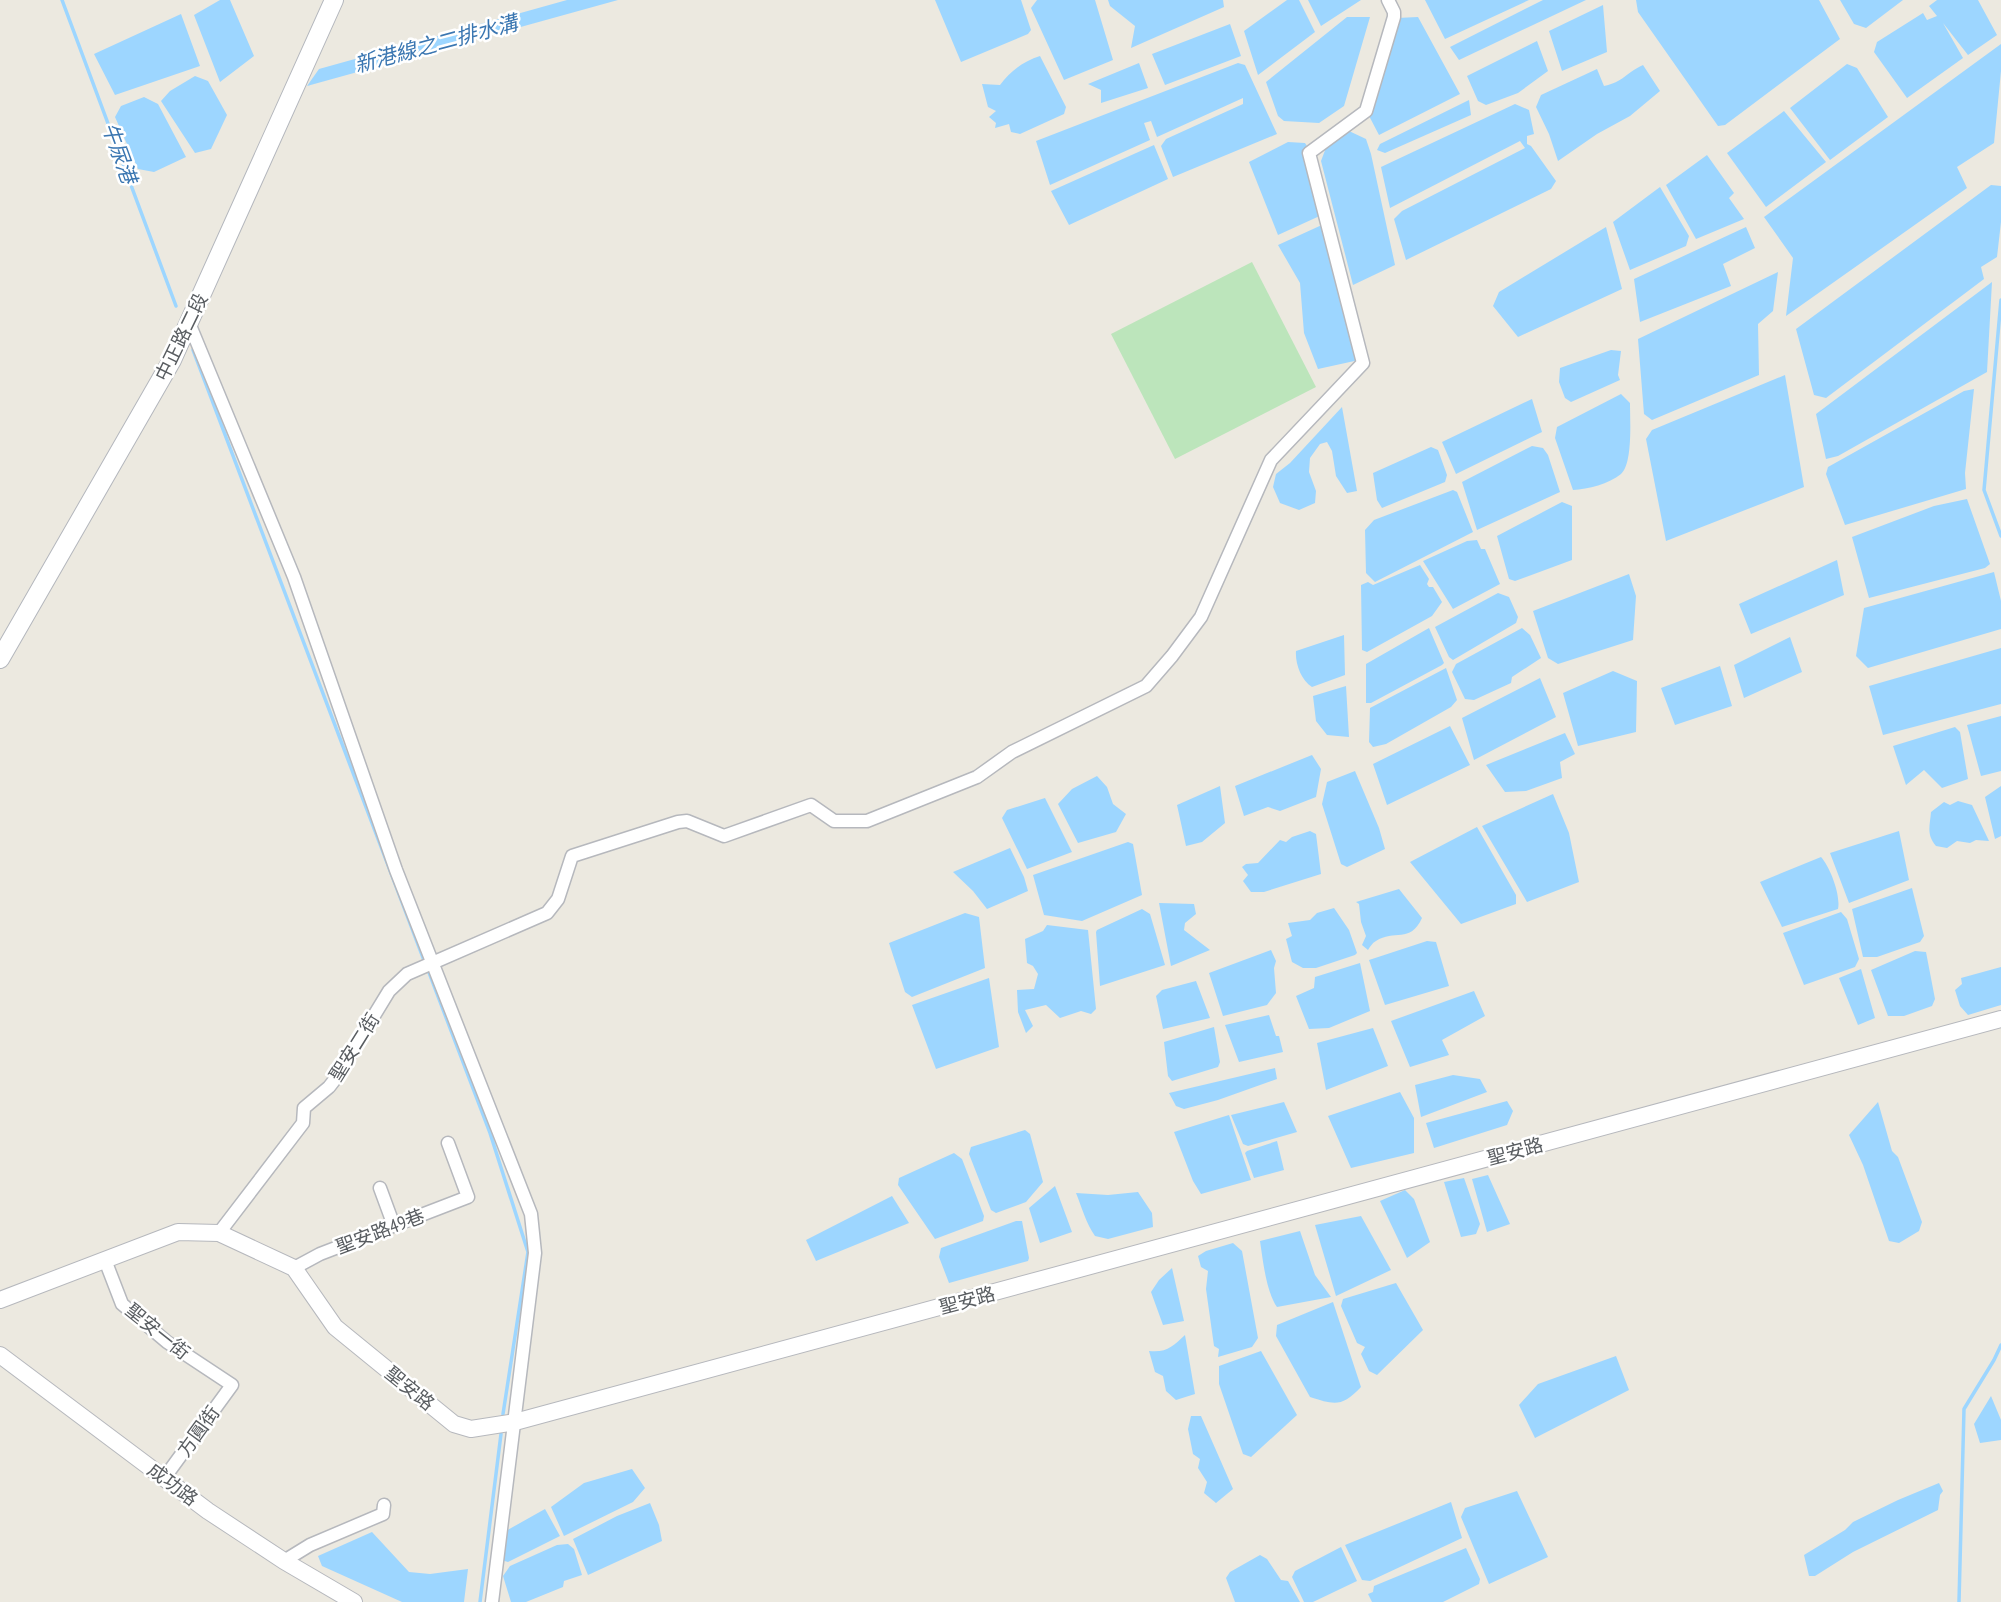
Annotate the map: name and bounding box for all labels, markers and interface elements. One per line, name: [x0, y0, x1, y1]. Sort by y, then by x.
water label: 新港線之二排水溝: [351, 8, 523, 78]
water label: 牛尿港: [96, 119, 144, 190]
street label: 中正路二段: [149, 289, 213, 385]
street label: 聖安二街: [324, 1008, 384, 1086]
street label: 聖安路: [1484, 1132, 1546, 1170]
street label: 聖安路49巷: [332, 1203, 428, 1259]
street label: 聖安路: [936, 1281, 998, 1319]
street label: 聖安一街: [121, 1298, 195, 1364]
street label: 聖安路: [380, 1361, 440, 1415]
street label: 方圓街: [172, 1401, 224, 1461]
street label: 成功路: [143, 1457, 203, 1511]

